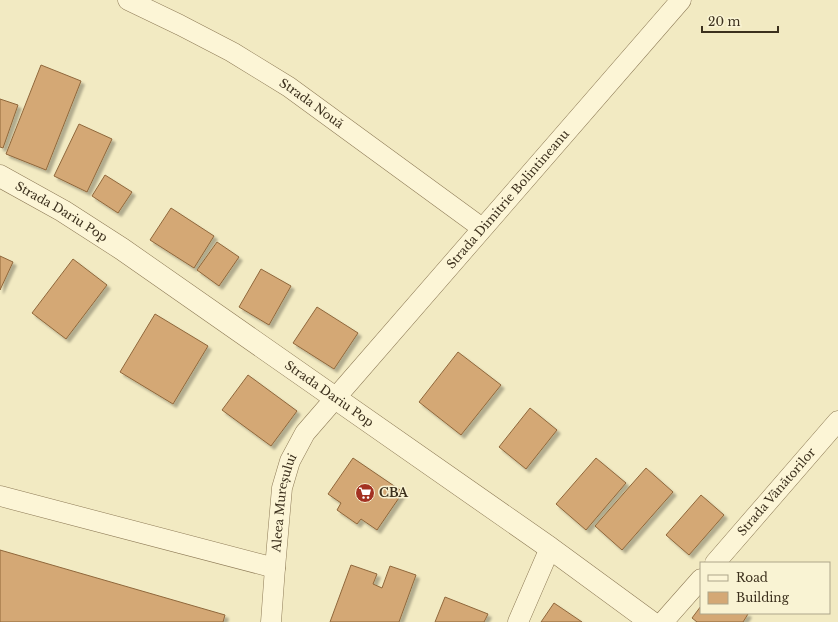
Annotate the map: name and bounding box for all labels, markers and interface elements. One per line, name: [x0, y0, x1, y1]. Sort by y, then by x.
scale bar: [702, 8, 778, 34]
text: 20 m: [708, 14, 740, 29]
street label: Strada Nouă: [277, 75, 347, 132]
street label: Strada Dimitrie Bolintineanu: [443, 126, 572, 271]
street label: Strada Dariu Pop: [13, 178, 111, 245]
street label: Strada Dariu Pop: [282, 357, 377, 430]
street label: Strada Vânătorilor: [734, 444, 819, 539]
street label: Aleea Mureșului: [268, 451, 300, 554]
supermarket icon: CBA: [354, 482, 376, 504]
place label: CBA: [379, 485, 409, 500]
legend: [700, 562, 830, 614]
text: Road: [736, 570, 768, 585]
text: Building: [736, 590, 790, 605]

